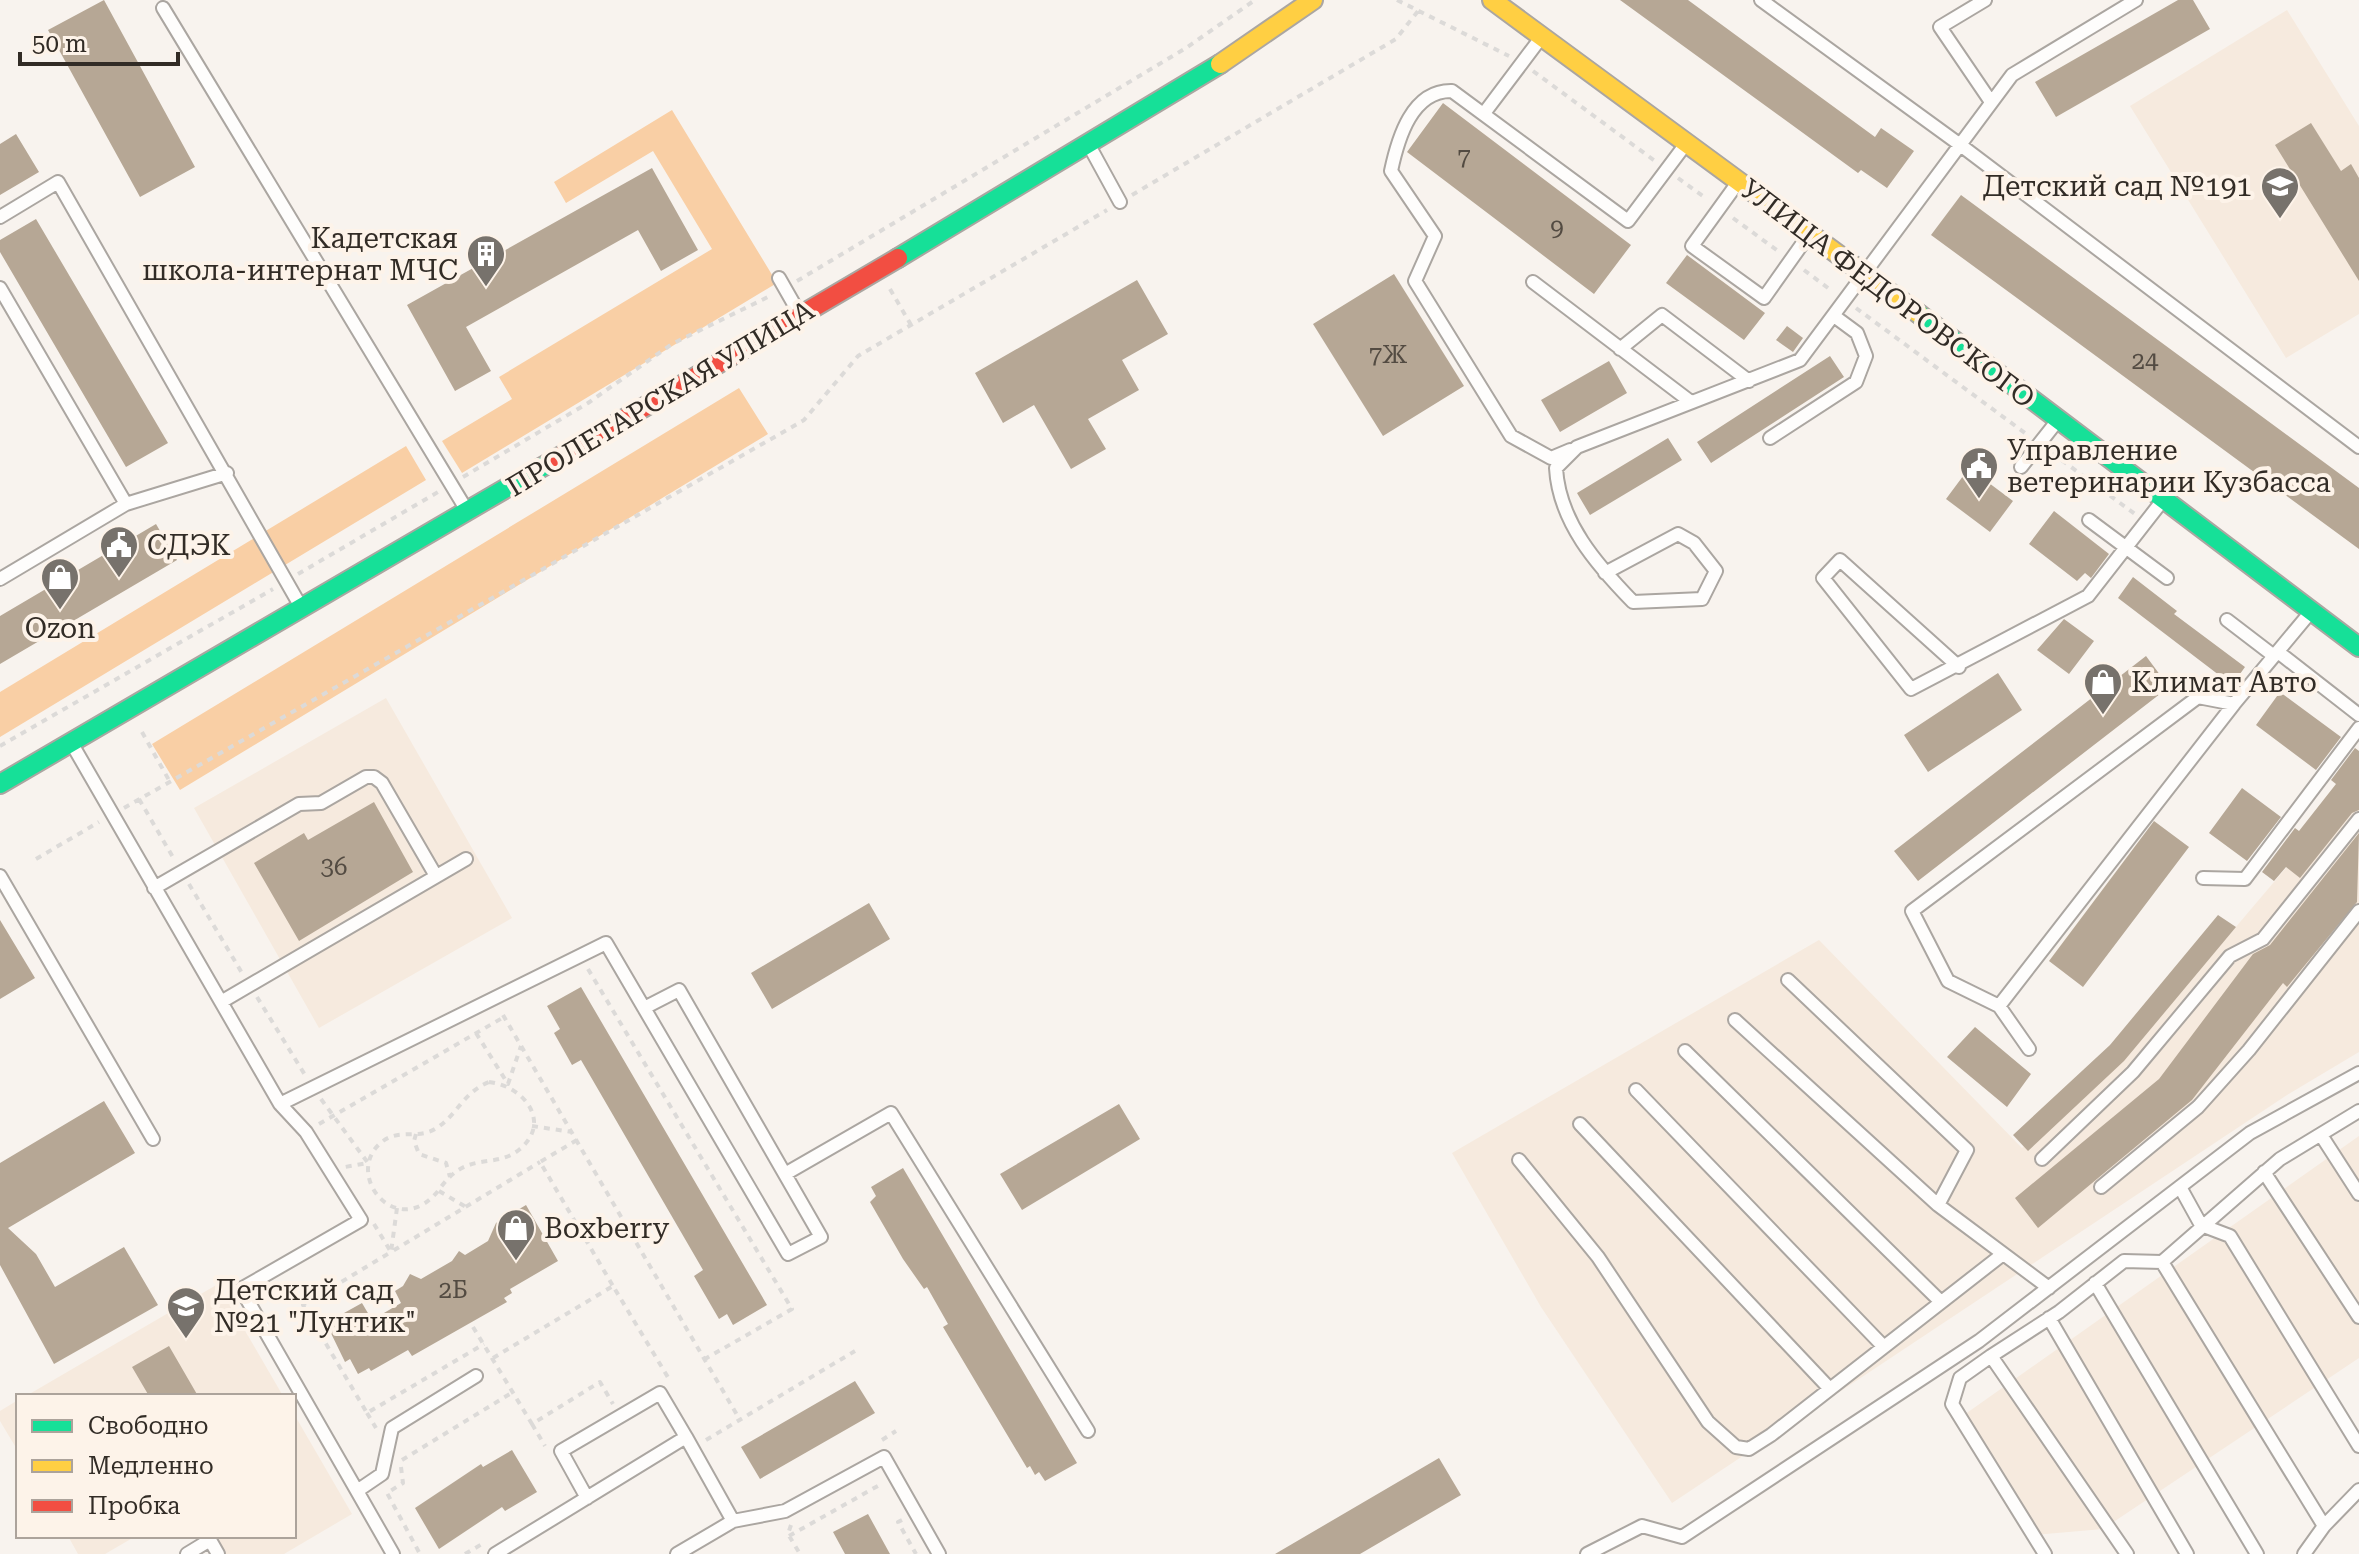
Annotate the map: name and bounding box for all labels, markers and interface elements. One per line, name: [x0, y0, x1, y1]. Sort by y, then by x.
scale bar: [20, 16, 178, 66]
text: 50 m: [32, 30, 87, 58]
house number: 7: [1457, 143, 1471, 171]
school or university icon: Детский сад №191: [2259, 165, 2301, 220]
place label: Детский сад №191: [1983, 170, 2252, 203]
street label: УЛИЦА ФЕДОРОВСКОГО: [1734, 172, 2041, 415]
house number: 9: [1550, 214, 1564, 242]
place label: Кадетская школа-интернат МЧС: [142, 222, 458, 287]
building icon: Кадетская школа-интернат МЧС: [465, 233, 507, 288]
street label: ПРОЛЕТАРСКАЯ УЛИЦА: [501, 293, 820, 503]
house number: 7Ж: [1369, 341, 1407, 369]
house number: 24: [2132, 347, 2159, 375]
place label: Управление ветеринарии Кузбасса: [2007, 434, 2331, 499]
public building icon: Управление ветеринарии Кузбасса: [1958, 445, 2000, 500]
public building icon: СДЭК: [98, 524, 140, 579]
place label: СДЭК: [147, 529, 231, 562]
shop icon: Ozon: [39, 556, 81, 611]
place label: Ozon: [25, 612, 95, 645]
shop icon: Климат Авто: [2082, 661, 2124, 716]
place label: Климат Авто: [2131, 666, 2317, 699]
house number: 36: [321, 853, 347, 881]
shop icon: Boxberry: [495, 1207, 537, 1262]
place label: Boxberry: [544, 1212, 670, 1245]
place label: Детский сад №21 "Лунтик": [214, 1274, 416, 1339]
house number: 2Б: [439, 1276, 467, 1304]
school or university icon: Детский сад №21 "Лунтик": [165, 1285, 207, 1340]
legend: [16, 1394, 296, 1538]
text: Свободно: [88, 1412, 209, 1440]
text: Медленно: [88, 1452, 214, 1480]
text: Пробка: [88, 1492, 180, 1520]

